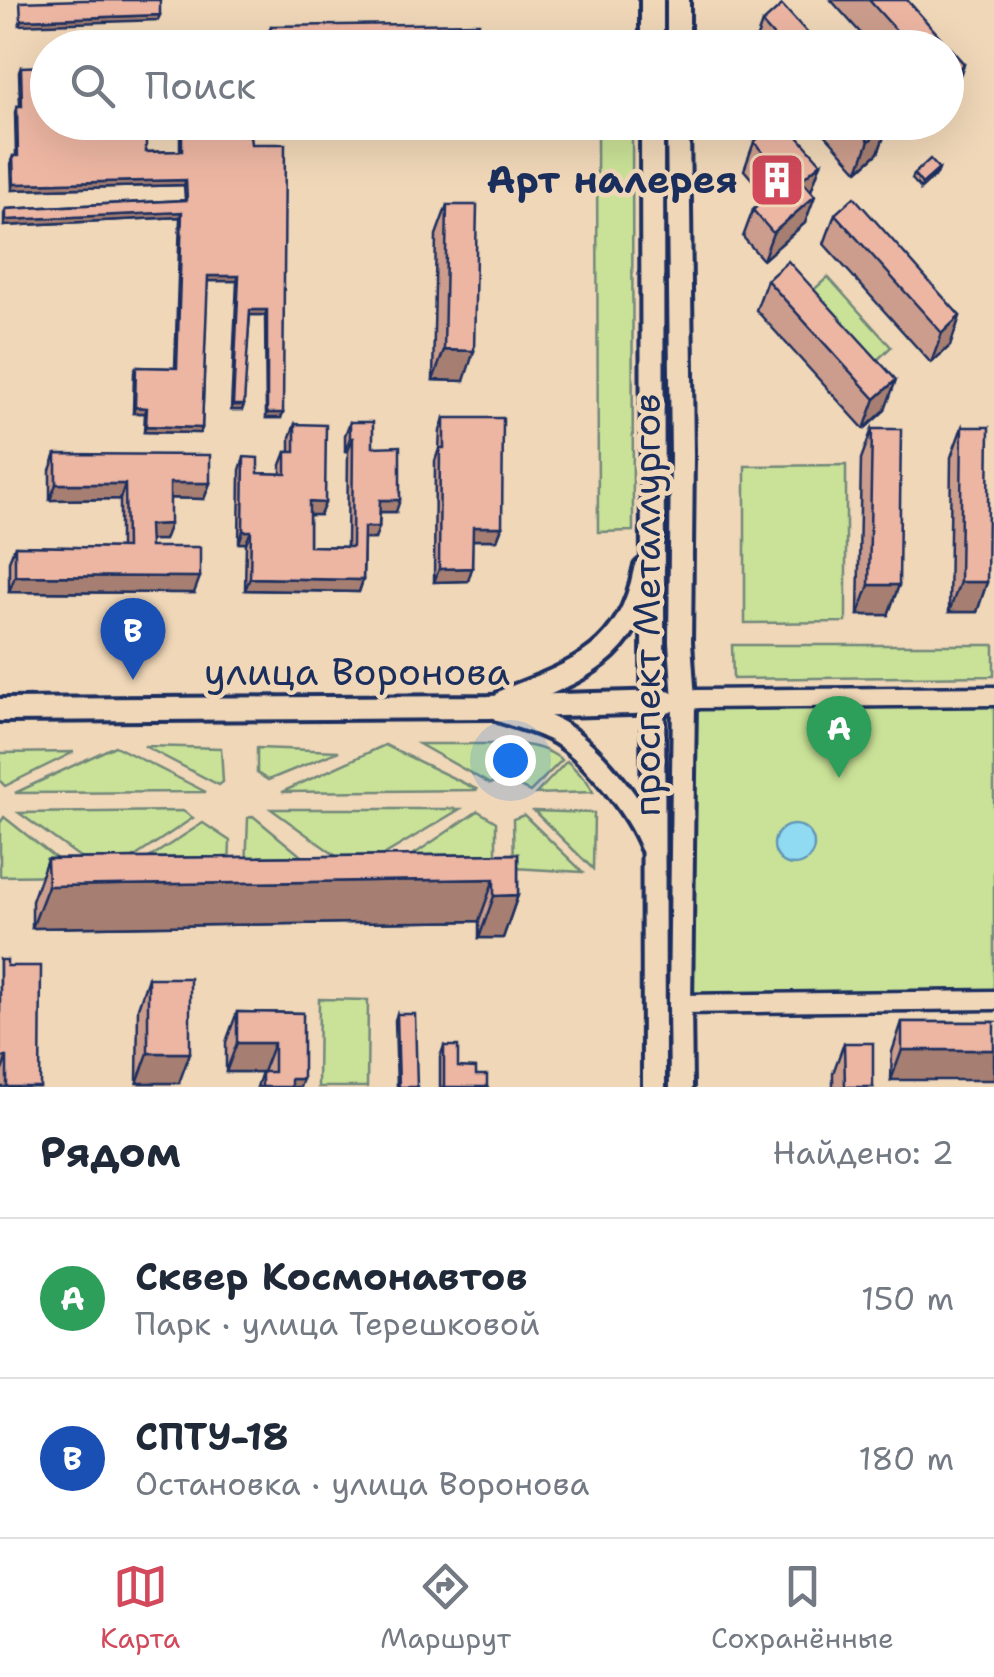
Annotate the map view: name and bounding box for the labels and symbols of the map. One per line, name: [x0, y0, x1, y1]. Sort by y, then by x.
building icon: Арт налерея: [747, 150, 807, 210]
place label: Арт налерея: [486, 154, 738, 205]
street label: проспект Металлургов: [621, 393, 672, 817]
pin: B: [100, 598, 166, 680]
street label: улица Воронова: [204, 646, 510, 697]
pin: A: [806, 696, 872, 778]
your location: [485, 735, 536, 786]

